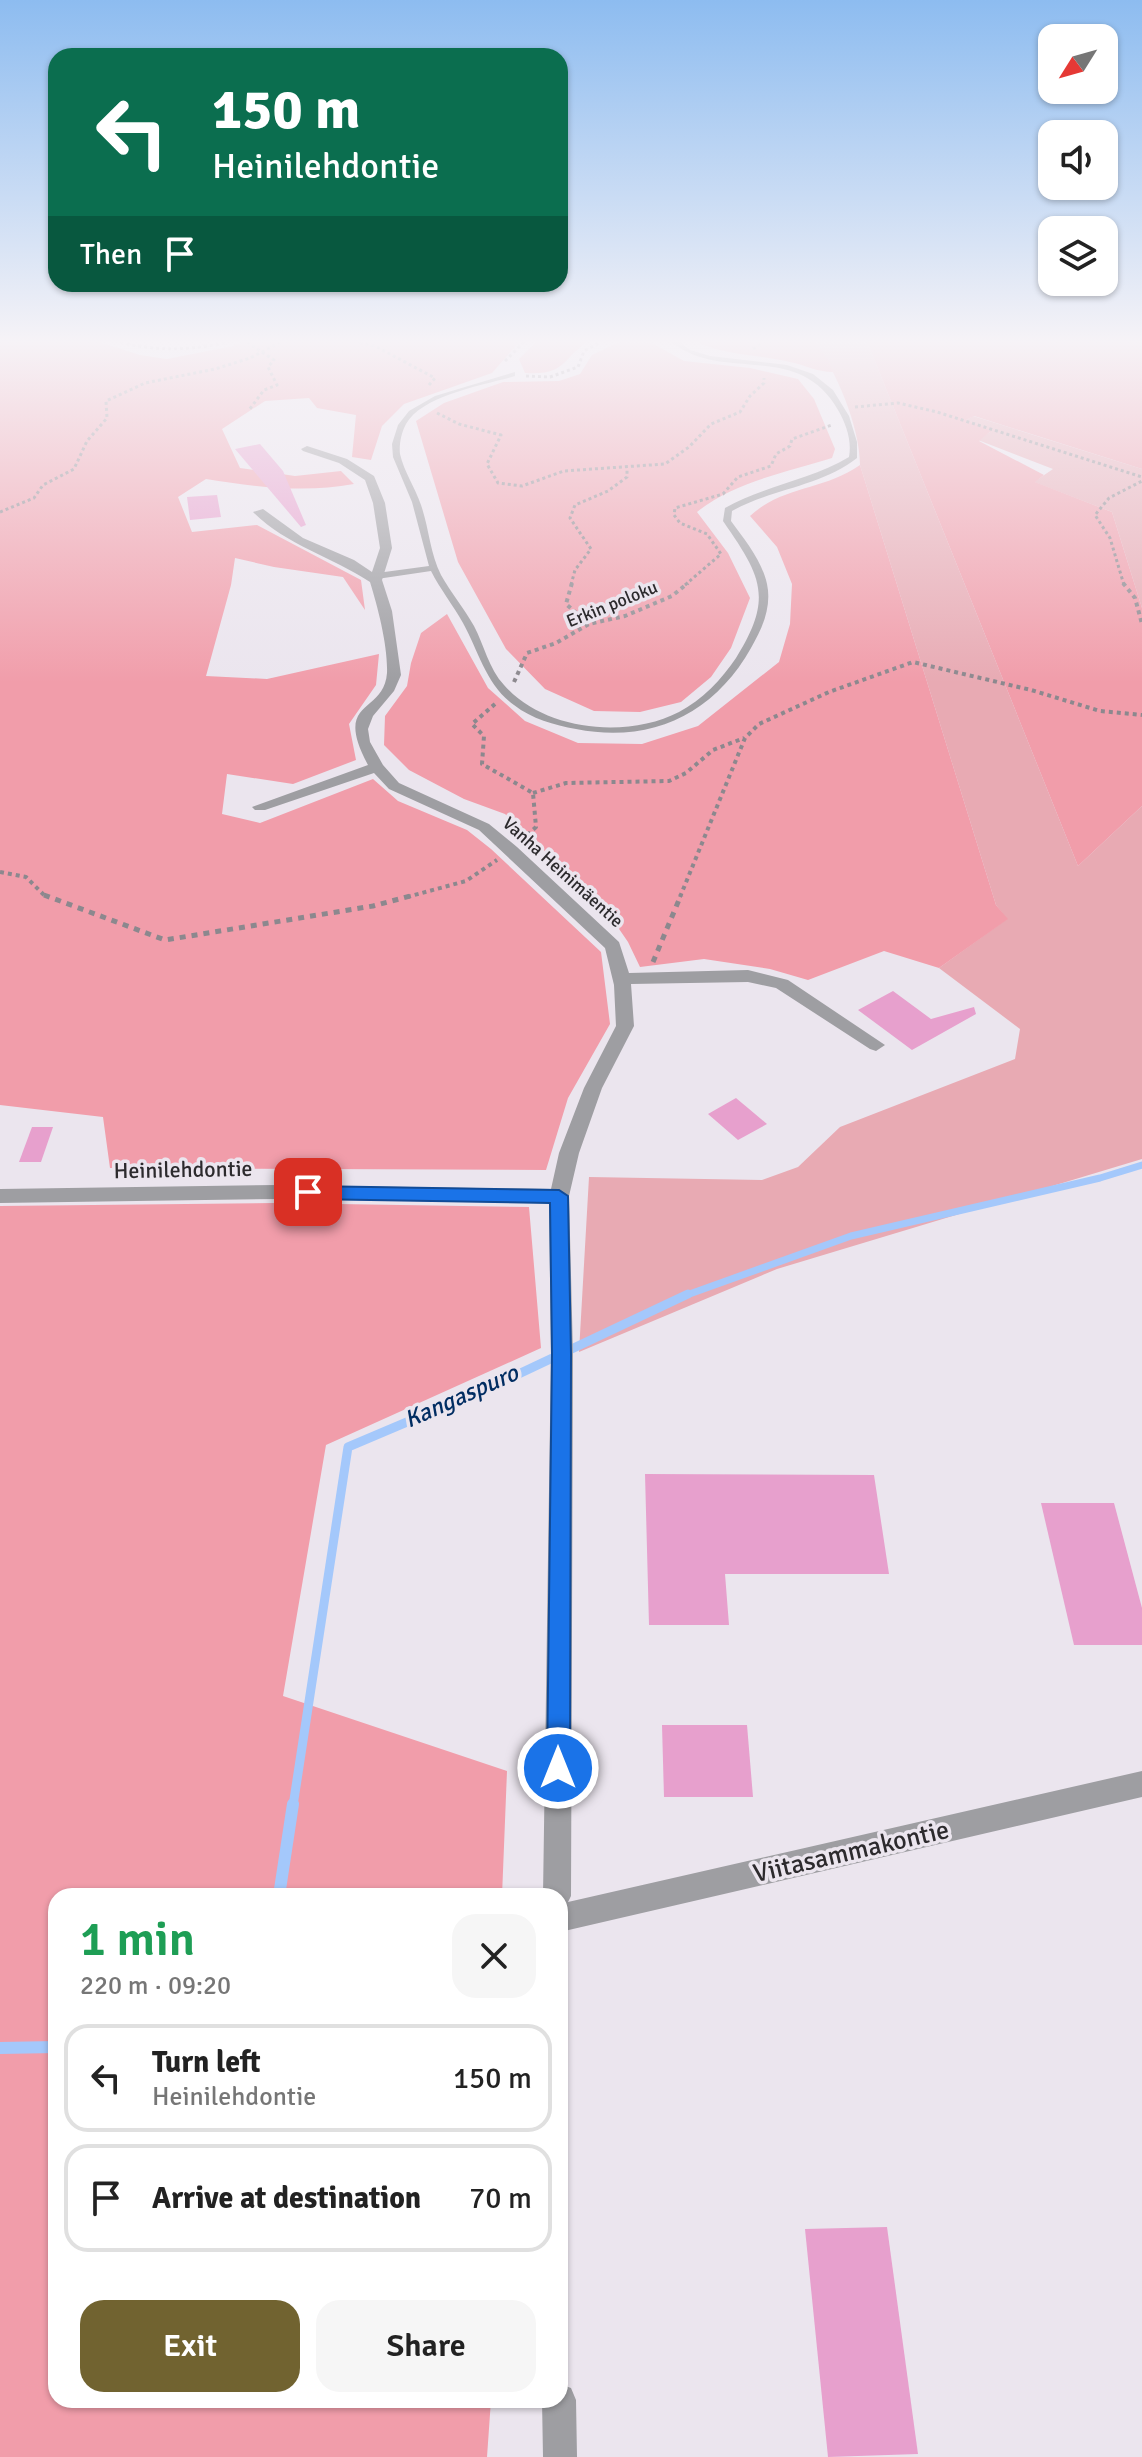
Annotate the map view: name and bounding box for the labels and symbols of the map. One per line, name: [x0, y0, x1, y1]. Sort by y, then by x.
north arrow: [1038, 24, 1118, 104]
street label: Erkin poloku: [563, 576, 661, 632]
street label: Vanha Heinimäentie: [498, 812, 628, 932]
street label: Heinilehdontie: [113, 1155, 253, 1184]
pin: [274, 1158, 342, 1226]
water label: Kangaspuro: [399, 1357, 524, 1434]
position arrow: [516, 1726, 600, 1810]
street label: Viitasammakontie: [750, 1814, 952, 1890]

